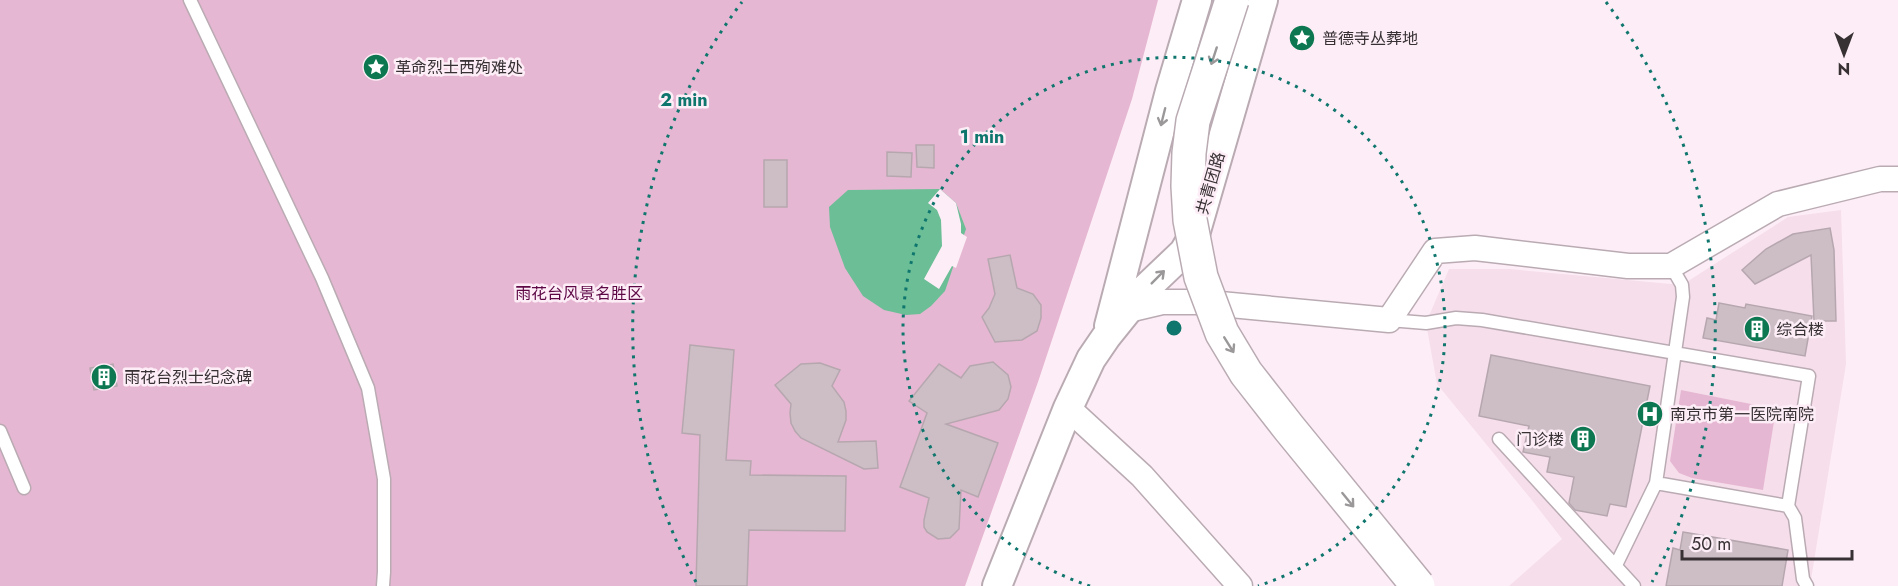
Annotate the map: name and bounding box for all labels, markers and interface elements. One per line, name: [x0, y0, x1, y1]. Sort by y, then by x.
place icon: 普德寺丛葬地: [1287, 23, 1317, 53]
north arrow: [1814, 24, 1874, 84]
place label: 普德寺丛葬地: [1322, 27, 1418, 50]
one-way arrow: [1208, 46, 1219, 65]
place icon: 革命烈士西殉难处: [361, 52, 391, 82]
place label: 革命烈士西殉难处: [395, 56, 523, 79]
text: N: [1838, 57, 1850, 80]
text: 2 min: [660, 87, 708, 113]
one-way arrow: [1157, 107, 1169, 126]
text: 1 min: [960, 124, 1004, 150]
street label: 共青团路: [1191, 149, 1230, 217]
one-way arrow: [1150, 270, 1165, 285]
park label: 雨花台风景名胜区: [515, 282, 643, 305]
building icon: 综合楼: [1742, 314, 1772, 344]
centre of rings: [1164, 318, 1184, 338]
place label: 综合楼: [1776, 318, 1824, 341]
one-way arrow: [1224, 336, 1236, 353]
building icon: 雨花台烈士纪念碑: [89, 362, 119, 392]
place label: 雨花台烈士纪念碑: [124, 366, 252, 389]
hospital icon: 南京市第一医院南院: [1635, 399, 1665, 429]
place label: 南京市第一医院南院: [1670, 403, 1814, 426]
building icon: 门诊楼: [1568, 424, 1598, 454]
place label: 门诊楼: [1516, 428, 1564, 451]
one-way arrow: [1341, 492, 1354, 508]
scale bar: [1682, 523, 1852, 561]
text: 50 m: [1691, 531, 1731, 557]

